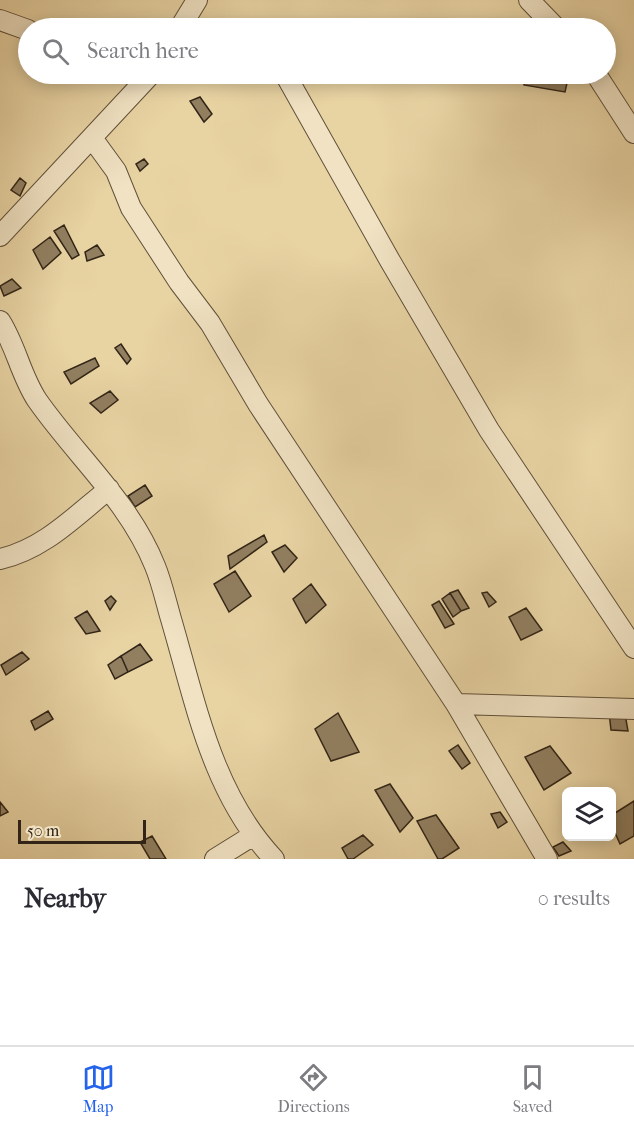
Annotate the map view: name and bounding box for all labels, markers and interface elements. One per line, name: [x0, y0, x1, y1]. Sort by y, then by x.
search box: [18, 18, 616, 84]
icon: search: [39, 35, 72, 68]
text: Search here: [87, 38, 199, 64]
map controls: [562, 787, 616, 841]
button: layers: [562, 787, 616, 841]
scale bar: [18, 817, 146, 844]
text: 50 m: [27, 821, 59, 840]
text: Nearby: [24, 883, 106, 914]
text: 0 results: [538, 887, 610, 910]
tab: Map: [82, 1061, 115, 1116]
tab: Directions: [278, 1061, 350, 1116]
tab: Saved: [513, 1061, 552, 1116]

